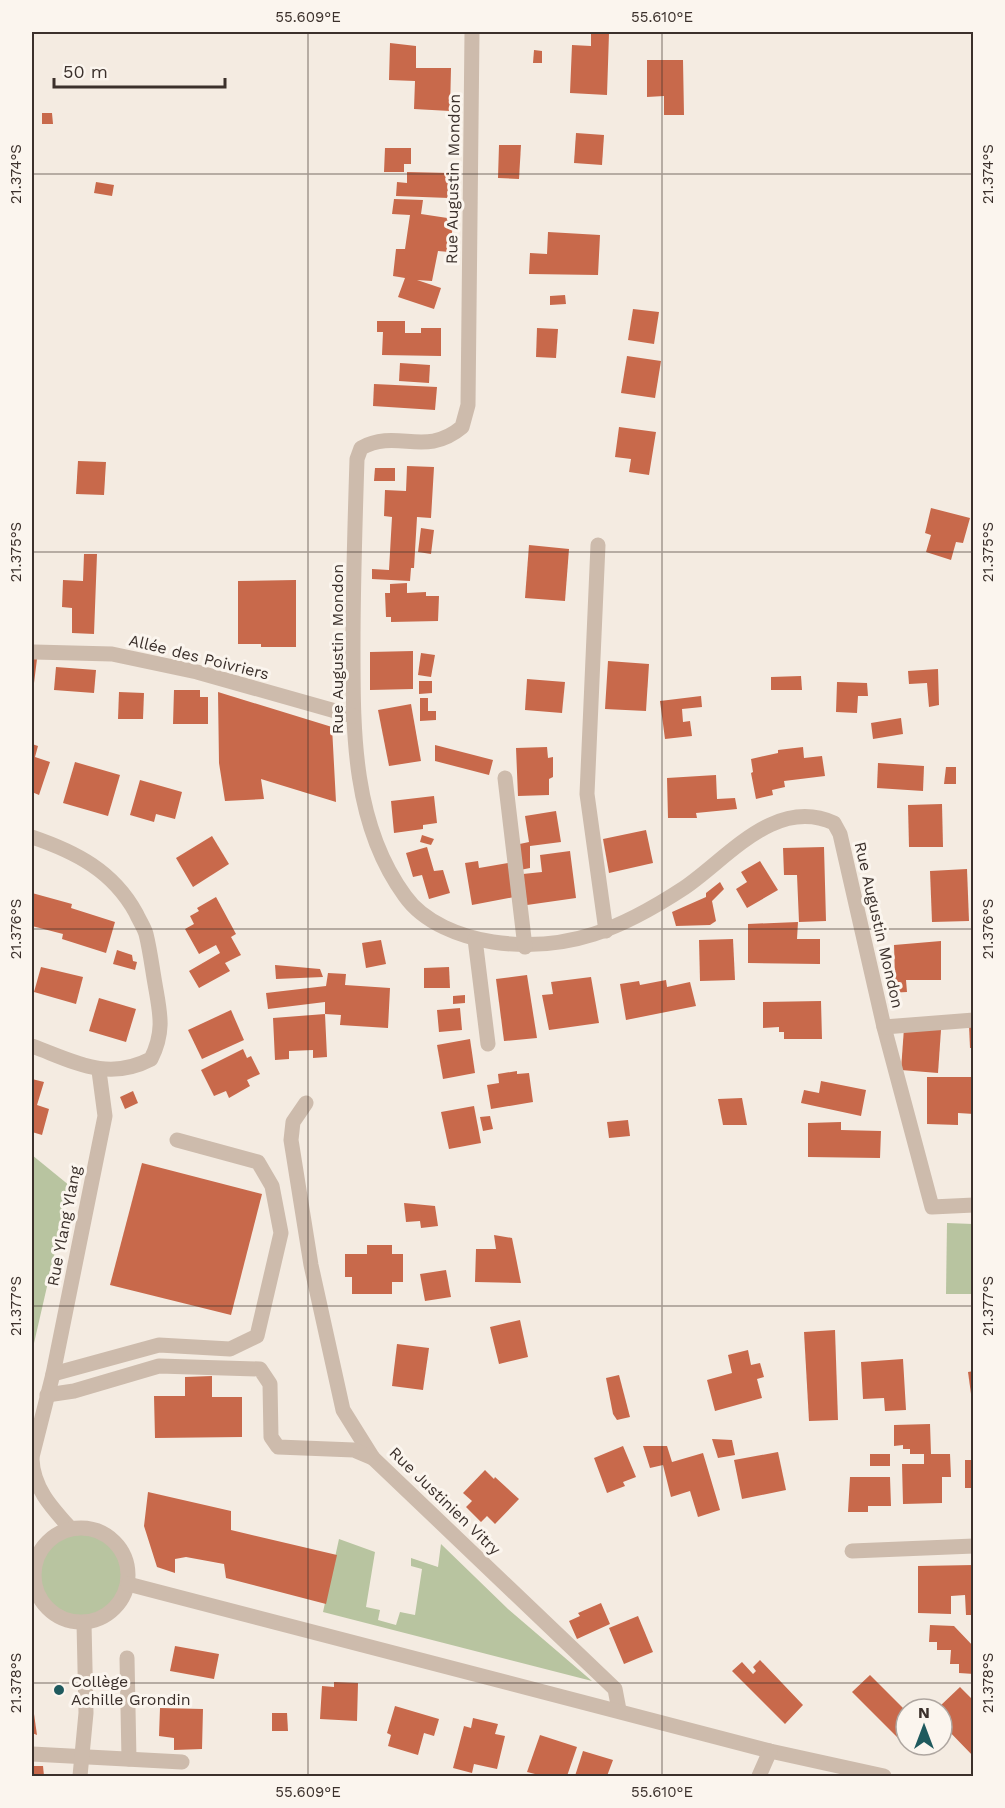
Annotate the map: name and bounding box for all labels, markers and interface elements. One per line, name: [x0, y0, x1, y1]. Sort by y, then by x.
text: 55.609°E: [275, 8, 341, 26]
text: 55.610°E: [631, 8, 693, 26]
scale bar: [54, 51, 225, 89]
text: 50 m: [63, 61, 108, 82]
street label: Rue Augustin Mondon: [442, 94, 464, 264]
text: 21.374°S: [7, 144, 25, 204]
text: 21.374°S: [979, 144, 997, 204]
text: 21.375°S: [7, 522, 25, 582]
text: 21.375°S: [979, 522, 997, 582]
street label: Rue Augustin Mondon: [328, 564, 347, 734]
street label: Allée des Poivriers: [127, 630, 271, 684]
street label: Rue Augustin Mondon: [851, 840, 907, 1010]
text: 21.376°S: [7, 899, 25, 959]
text: 21.376°S: [979, 899, 997, 959]
street label: Rue Ylang Ylang: [43, 1164, 85, 1288]
text: 21.377°S: [7, 1276, 25, 1336]
text: 21.377°S: [979, 1276, 997, 1336]
street label: Rue Justinien Vitry: [385, 1443, 505, 1559]
text: 21.378°S: [7, 1653, 25, 1713]
text: 21.378°S: [979, 1653, 997, 1713]
place label: Collège Achille Grondin: [71, 1672, 191, 1709]
marker: Collège Achille Grondin: [52, 1683, 66, 1697]
north arrow: [894, 1697, 954, 1757]
text: N: [918, 1703, 930, 1722]
text: 55.609°E: [275, 1783, 341, 1801]
text: 55.610°E: [631, 1783, 693, 1801]

